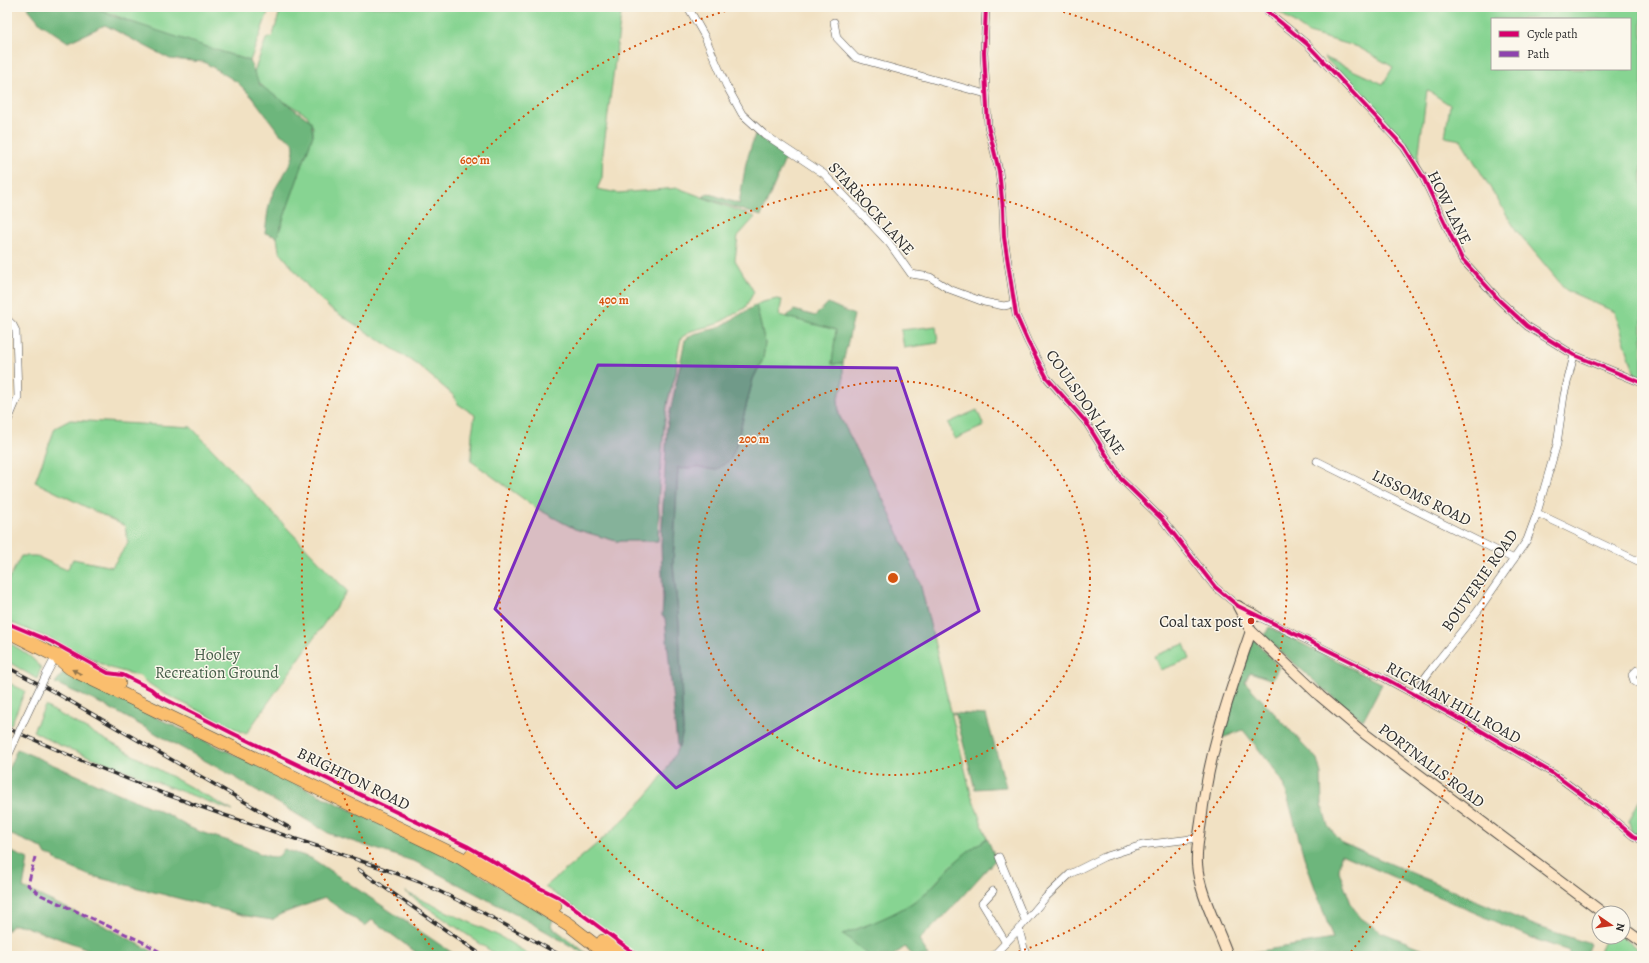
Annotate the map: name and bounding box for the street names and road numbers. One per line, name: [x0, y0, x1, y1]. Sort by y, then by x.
street label: STARROCK LANE: [823, 157, 919, 260]
street label: HOW LANE: [1422, 167, 1476, 248]
street label: COULSDON LANE: [1041, 345, 1130, 460]
street label: LISSOMS ROAD: [1368, 464, 1475, 531]
street label: BOUVERIE ROAD: [1436, 525, 1523, 636]
street label: RICKMAN HILL ROAD: [1382, 657, 1525, 749]
street label: PORTNALLS ROAD: [1374, 719, 1489, 813]
street label: BRIGHTON ROAD: [293, 742, 414, 816]

